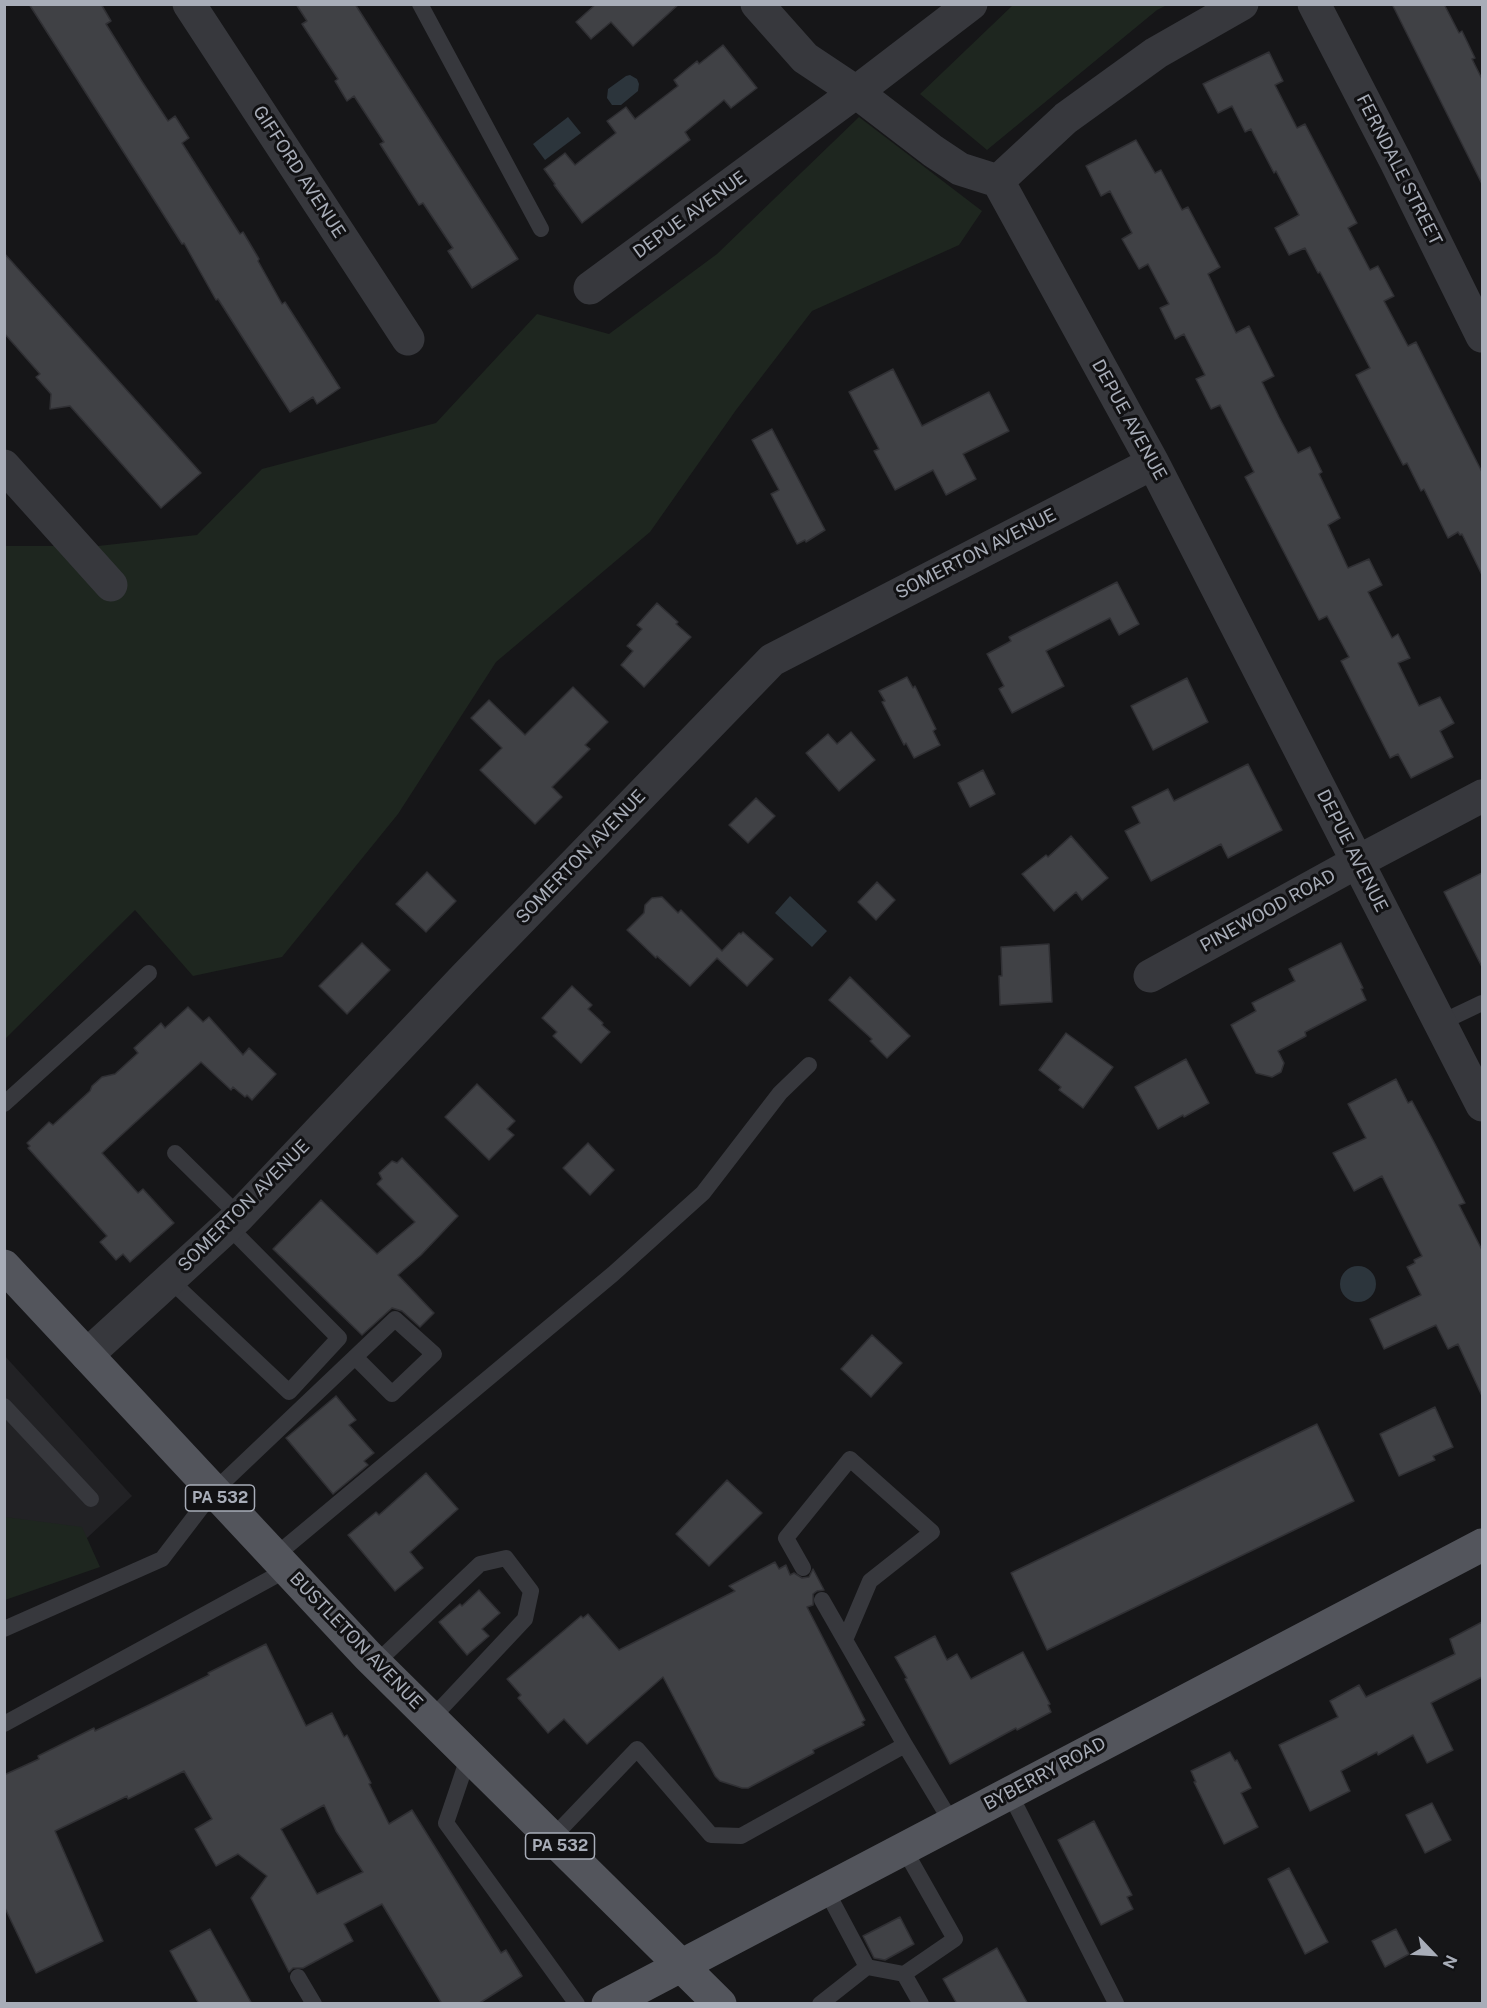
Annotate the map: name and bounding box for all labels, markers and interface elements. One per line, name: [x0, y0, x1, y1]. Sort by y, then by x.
street label: FERNDALE STREET: [1352, 91, 1446, 249]
street label: GIFFORD AVENUE: [248, 102, 350, 242]
street label: DEPUE AVENUE: [629, 167, 751, 263]
street label: DEPUE AVENUE: [1087, 356, 1171, 484]
street label: SOMERTON AVENUE: [892, 504, 1060, 604]
street label: SOMERTON AVENUE: [512, 786, 650, 928]
street label: DEPUE AVENUE: [1312, 786, 1392, 916]
street label: PINEWOOD ROAD: [1197, 865, 1339, 957]
street label: SOMERTON AVENUE: [174, 1136, 314, 1276]
road number: PA 532: [186, 1485, 254, 1511]
street label: BUSTLETON AVENUE: [285, 1568, 427, 1714]
street label: BYBERRY ROAD: [980, 1733, 1110, 1815]
road number: PA 532: [526, 1833, 594, 1859]
north arrow: [1403, 1924, 1463, 1984]
text: N: [1439, 1952, 1461, 1971]

